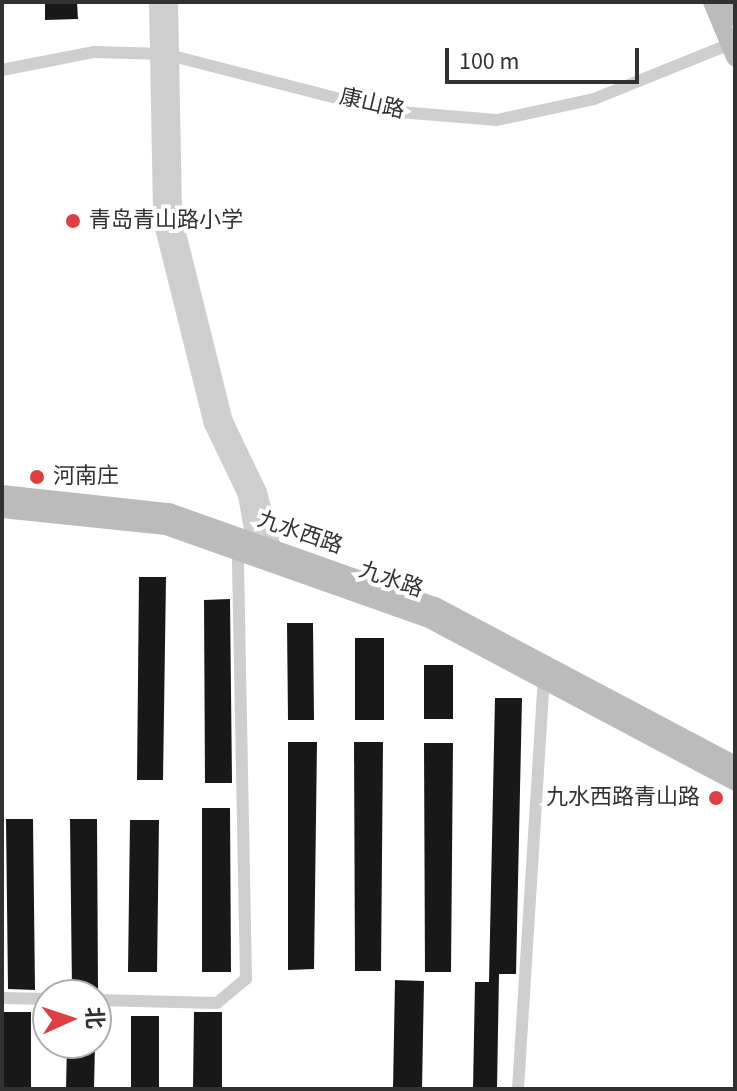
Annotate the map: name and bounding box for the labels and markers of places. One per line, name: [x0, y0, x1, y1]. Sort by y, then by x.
place label: 青岛青山路小学: [89, 208, 243, 234]
marker: 青岛青山路小学: [64, 212, 82, 230]
place label: 河南庄: [53, 464, 119, 490]
marker: 河南庄: [28, 468, 46, 486]
place label: 九水西路青山路: [546, 785, 700, 811]
marker: 九水西路青山路: [707, 789, 725, 807]

